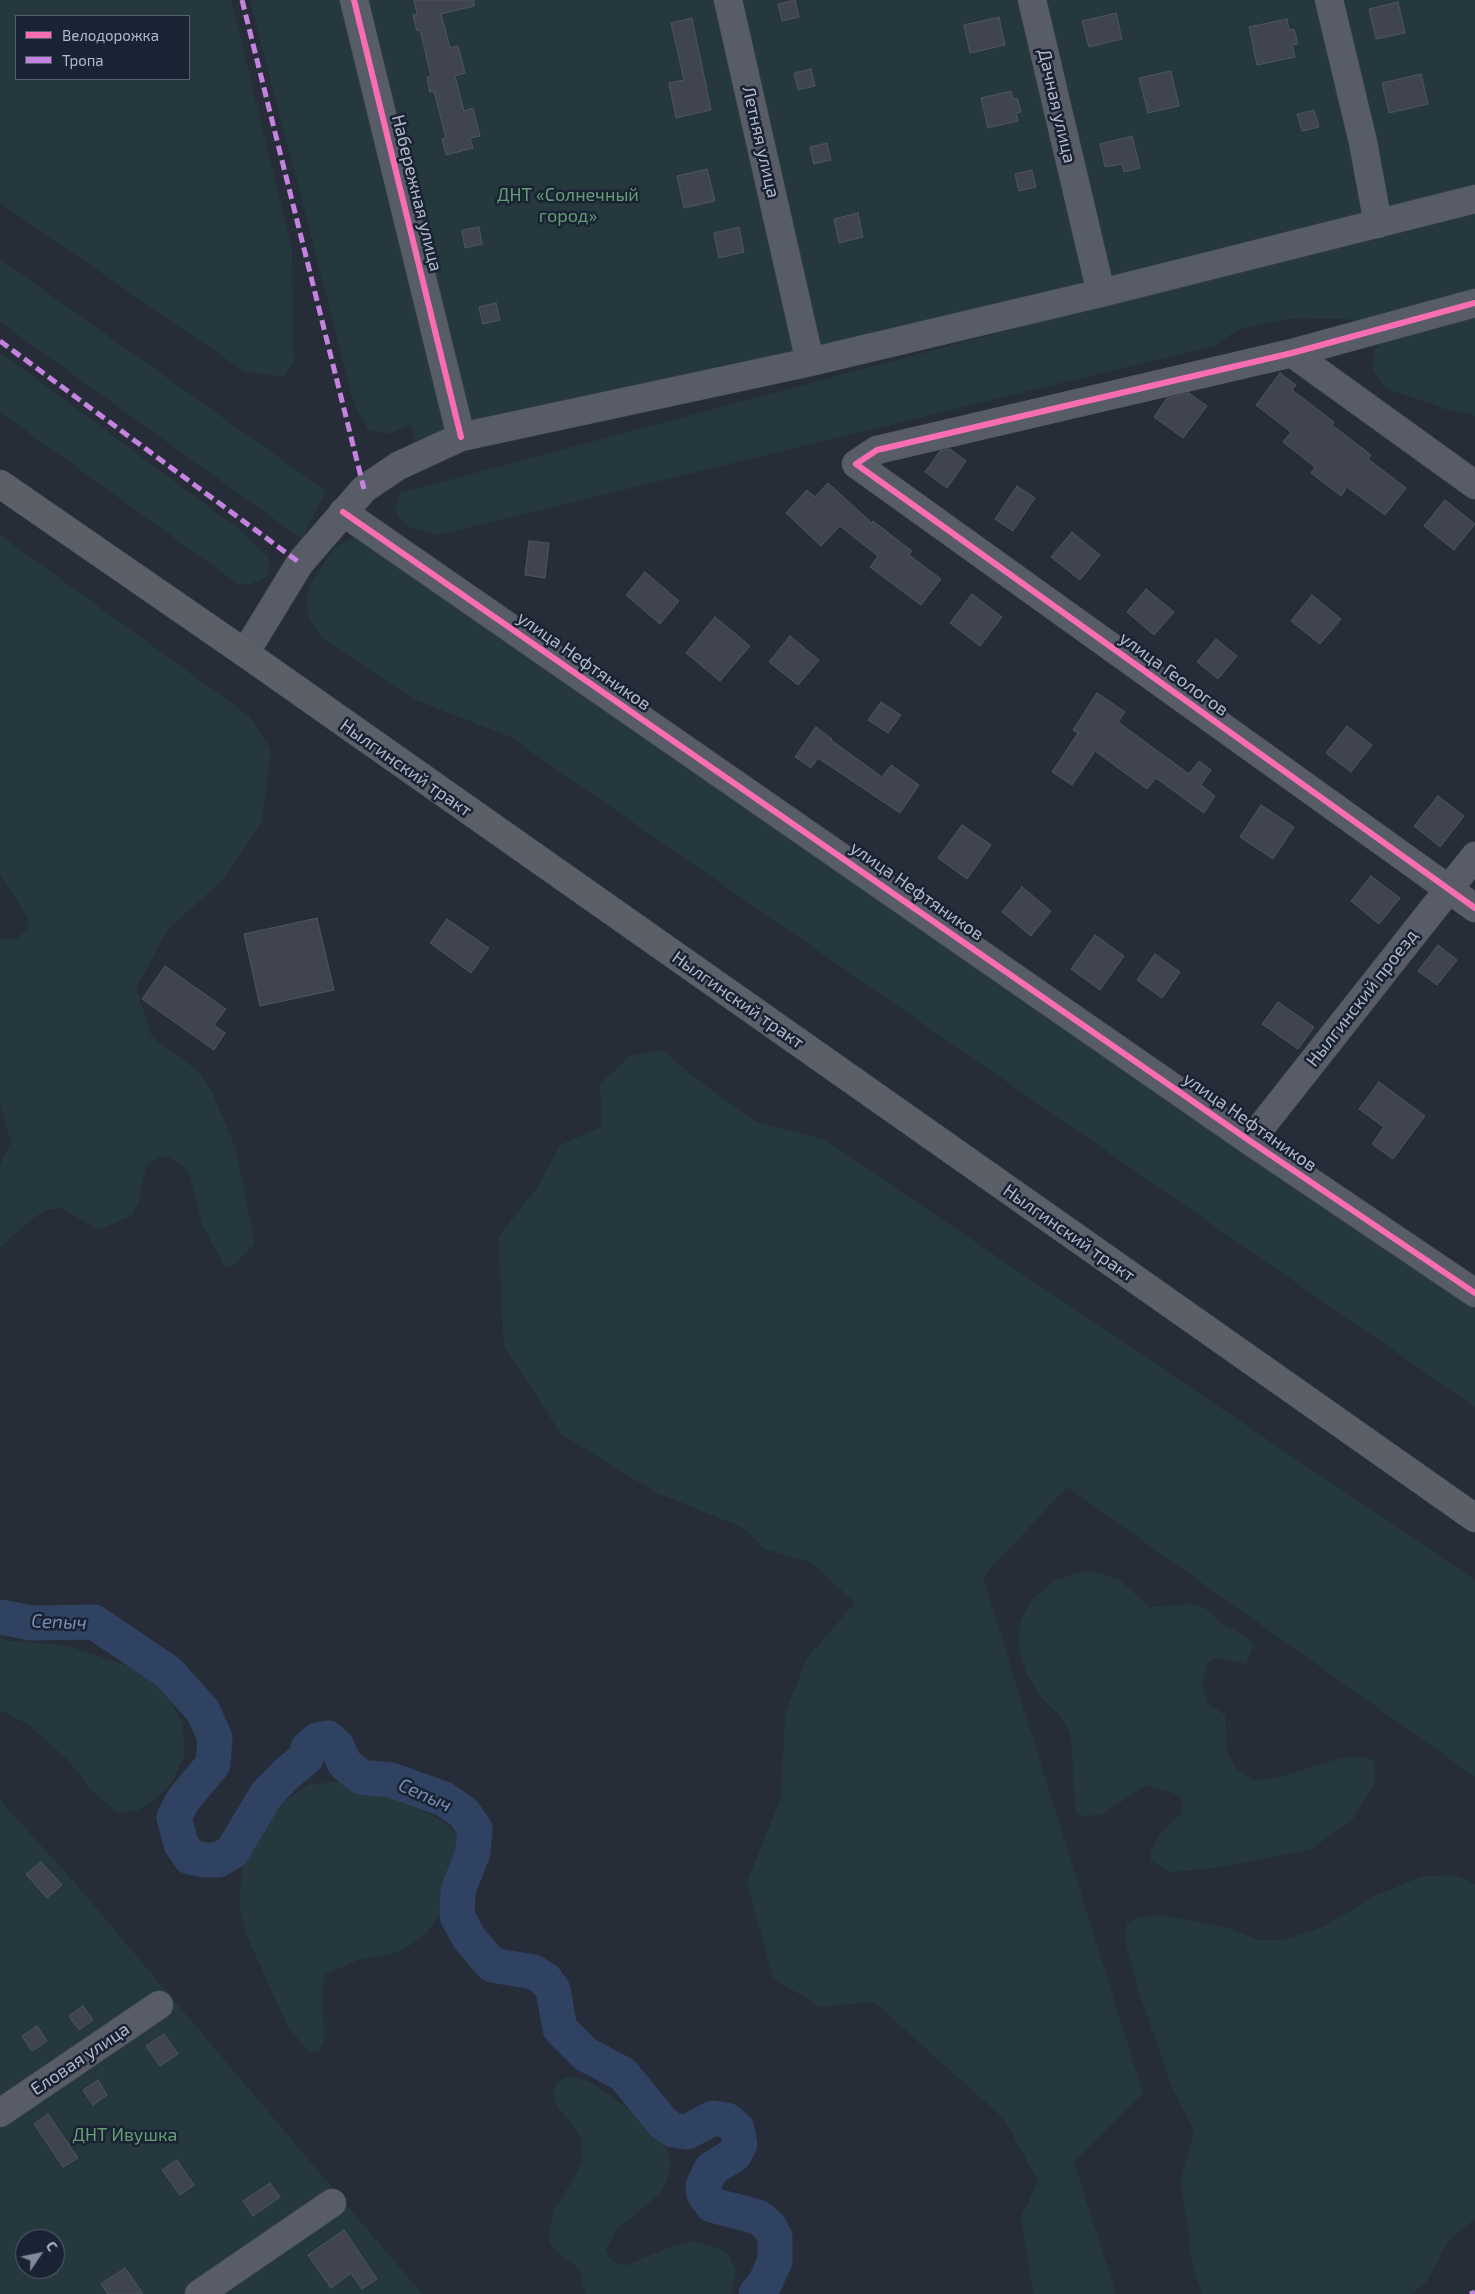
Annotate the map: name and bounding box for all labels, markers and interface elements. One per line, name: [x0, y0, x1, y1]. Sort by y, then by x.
legend: [15, 15, 190, 80]
text: Велодорожка: [62, 26, 159, 44]
street label: Дачная улица: [1033, 47, 1081, 165]
text: Тропа: [62, 51, 104, 69]
street label: Летняя улица: [738, 84, 784, 200]
street label: Набережная улица: [387, 112, 447, 274]
park label: ДНТ «Солнечный город»: [497, 184, 639, 226]
street label: улица Нефтяников: [513, 607, 655, 715]
street label: улица Геологов: [1115, 627, 1233, 721]
street label: Нылгинский тракт: [336, 714, 476, 822]
street label: улица Нефтяников: [846, 837, 988, 945]
street label: Нылгинский проезд: [1302, 925, 1422, 1071]
street label: Нылгинский тракт: [668, 946, 808, 1054]
street label: улица Нефтяников: [1179, 1068, 1321, 1176]
street label: Нылгинский тракт: [999, 1179, 1139, 1287]
water label: Сепыч: [31, 1610, 87, 1634]
water label: Сепыч: [395, 1773, 455, 1817]
street label: Еловая улица: [27, 2018, 133, 2100]
park label: ДНТ Ивушка: [73, 2124, 177, 2146]
north arrow: [15, 2229, 65, 2279]
text: С: [43, 2238, 61, 2254]

